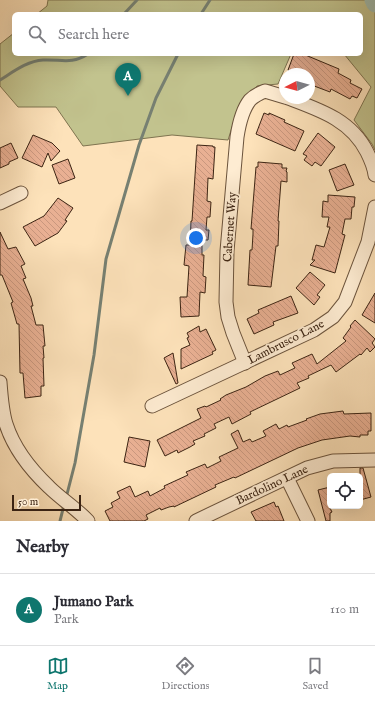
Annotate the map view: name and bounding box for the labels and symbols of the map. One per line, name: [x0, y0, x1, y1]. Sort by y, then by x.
pin: A: [115, 63, 141, 96]
north arrow: [279, 68, 315, 104]
street label: Cabernet Way: [220, 191, 240, 263]
your location: [186, 228, 206, 248]
street label: Lambrusco Lane: [245, 316, 327, 368]
street label: Bardolino Lane: [234, 462, 311, 508]
scale bar: [12, 493, 81, 512]

